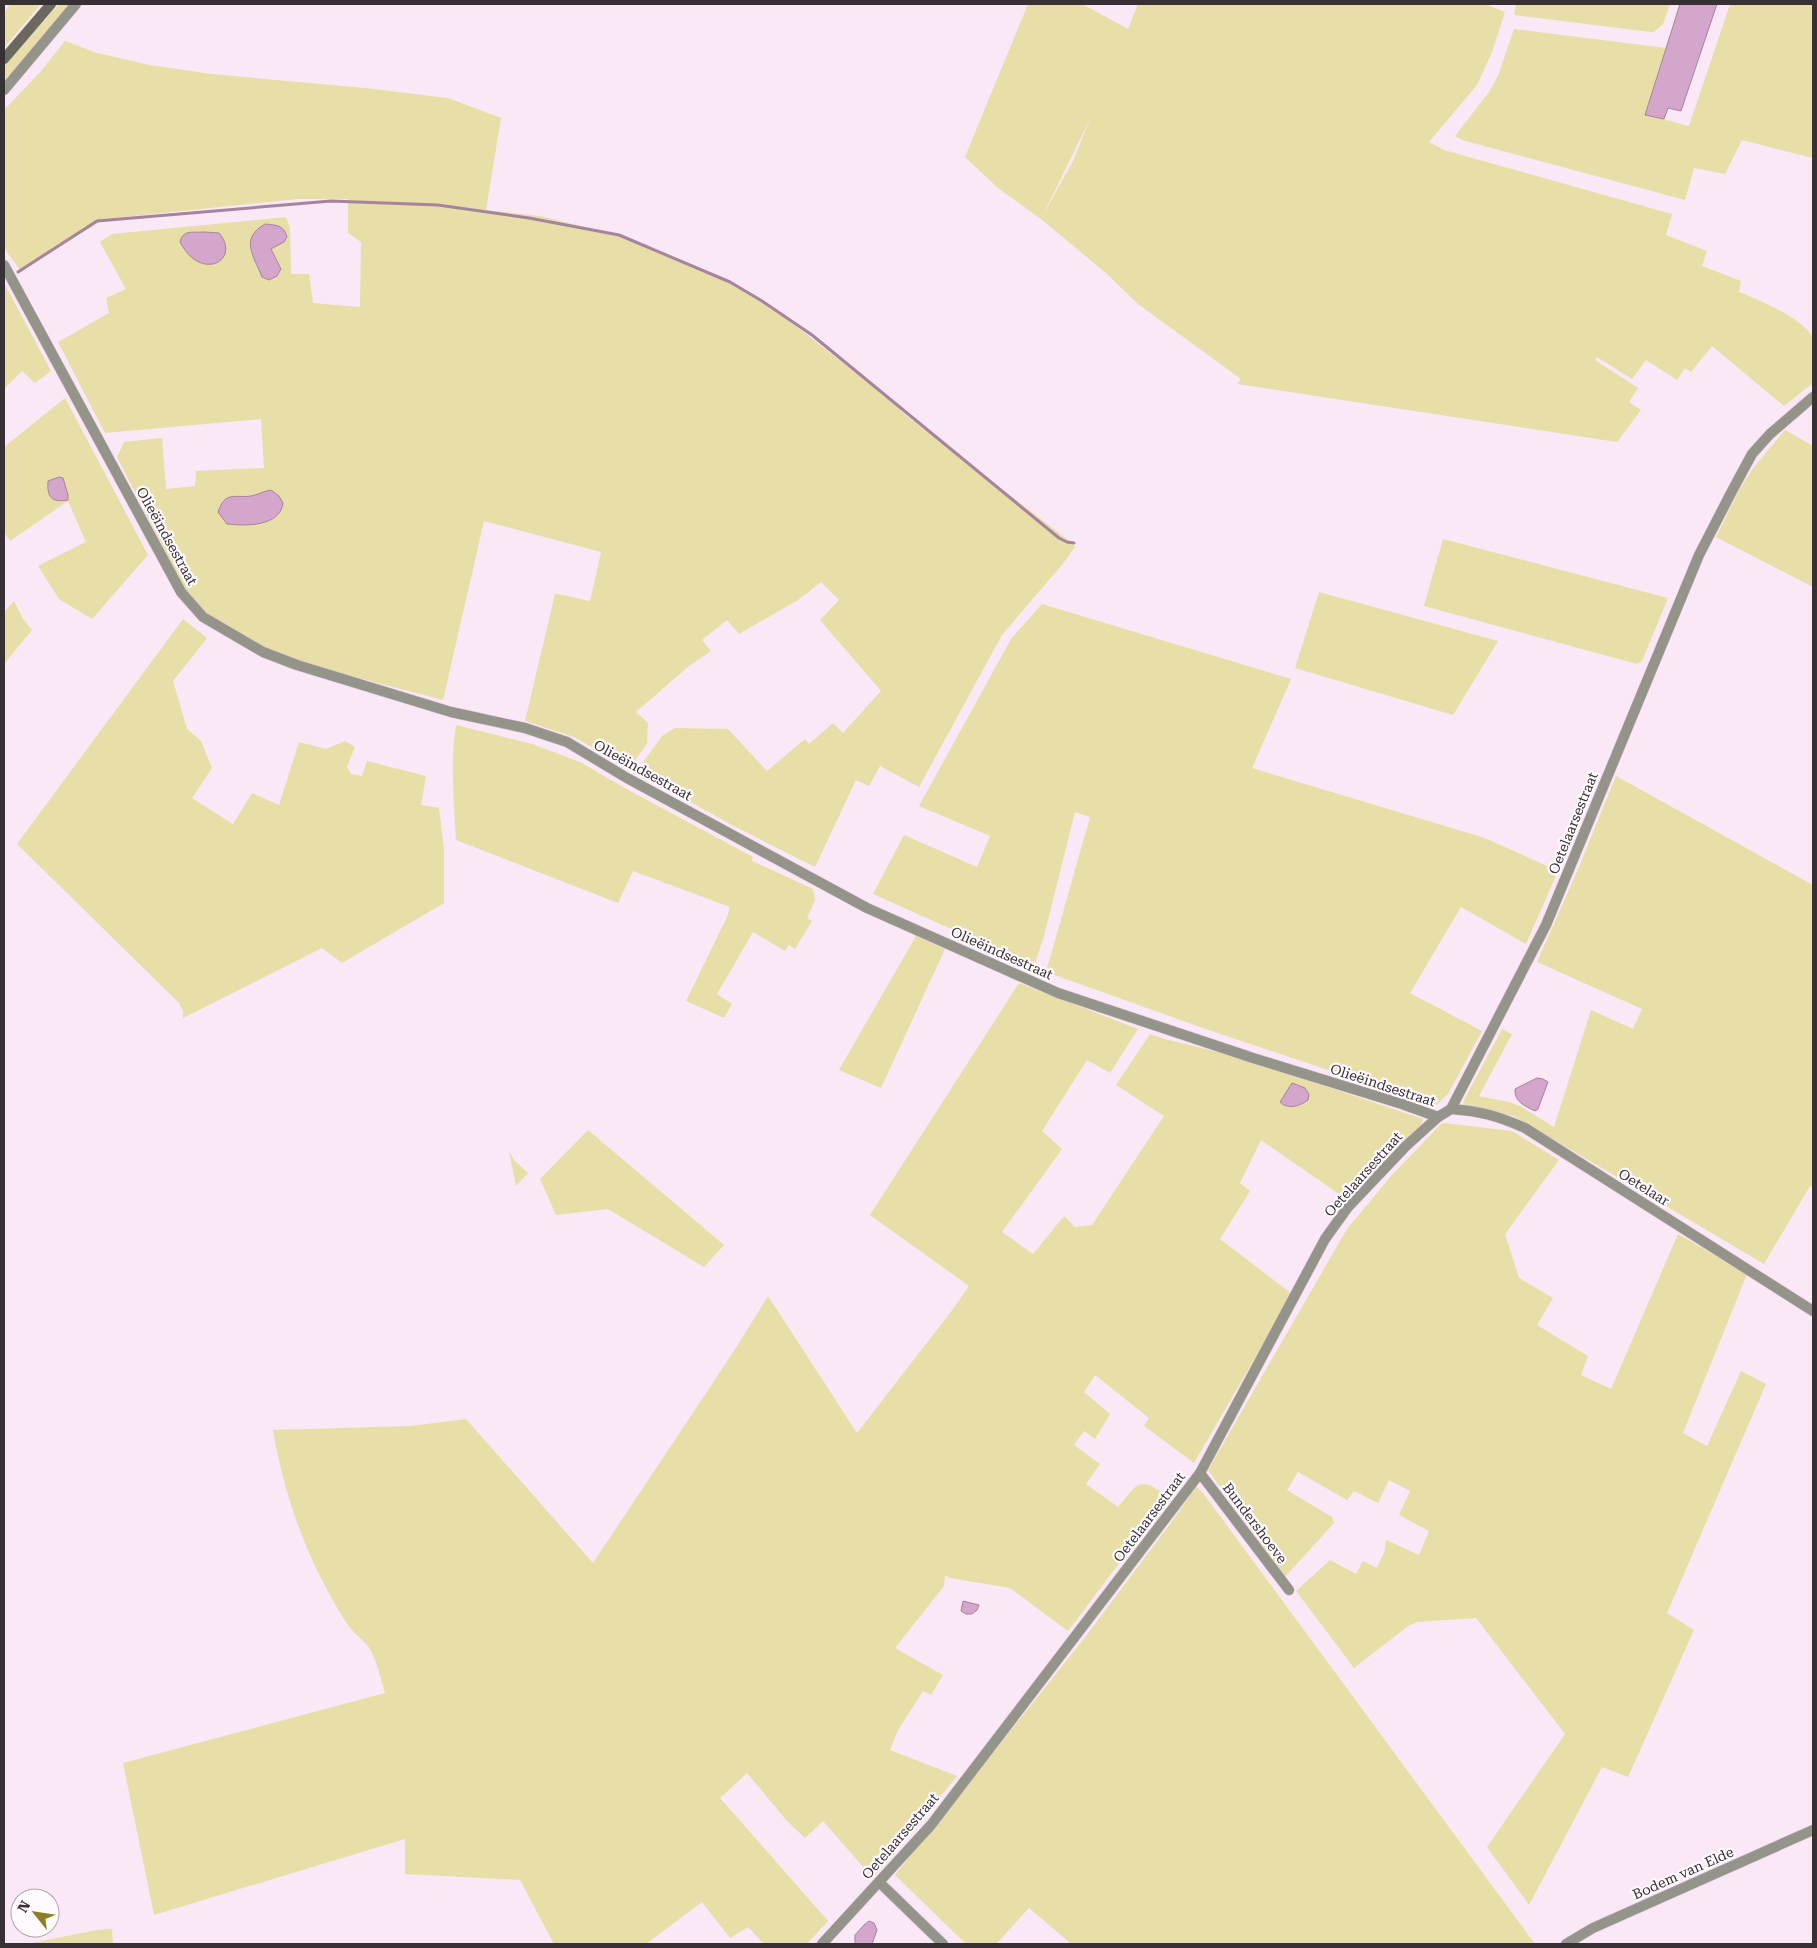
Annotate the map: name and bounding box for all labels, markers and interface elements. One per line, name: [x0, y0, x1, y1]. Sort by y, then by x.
street label: Olieëindsestraat: [133, 484, 201, 588]
street label: Olieëindsestraat: [591, 736, 695, 804]
street label: Oetelaarsestraat: [1545, 770, 1601, 876]
street label: Olieëindsestraat: [949, 923, 1055, 983]
street label: Olieëindsestraat: [1328, 1060, 1438, 1110]
street label: Oetelaarsestraat: [1321, 1128, 1405, 1220]
street label: Oetelaar: [1616, 1165, 1672, 1209]
street label: Oetelaarsestraat: [1110, 1469, 1188, 1565]
street label: Bundershoeve: [1219, 1480, 1291, 1567]
street label: Oetelaarsestraat: [858, 1790, 942, 1882]
street label: Bodem van Elde: [1630, 1843, 1736, 1902]
north arrow: [10, 1888, 60, 1938]
text: N: [14, 1898, 33, 1915]

